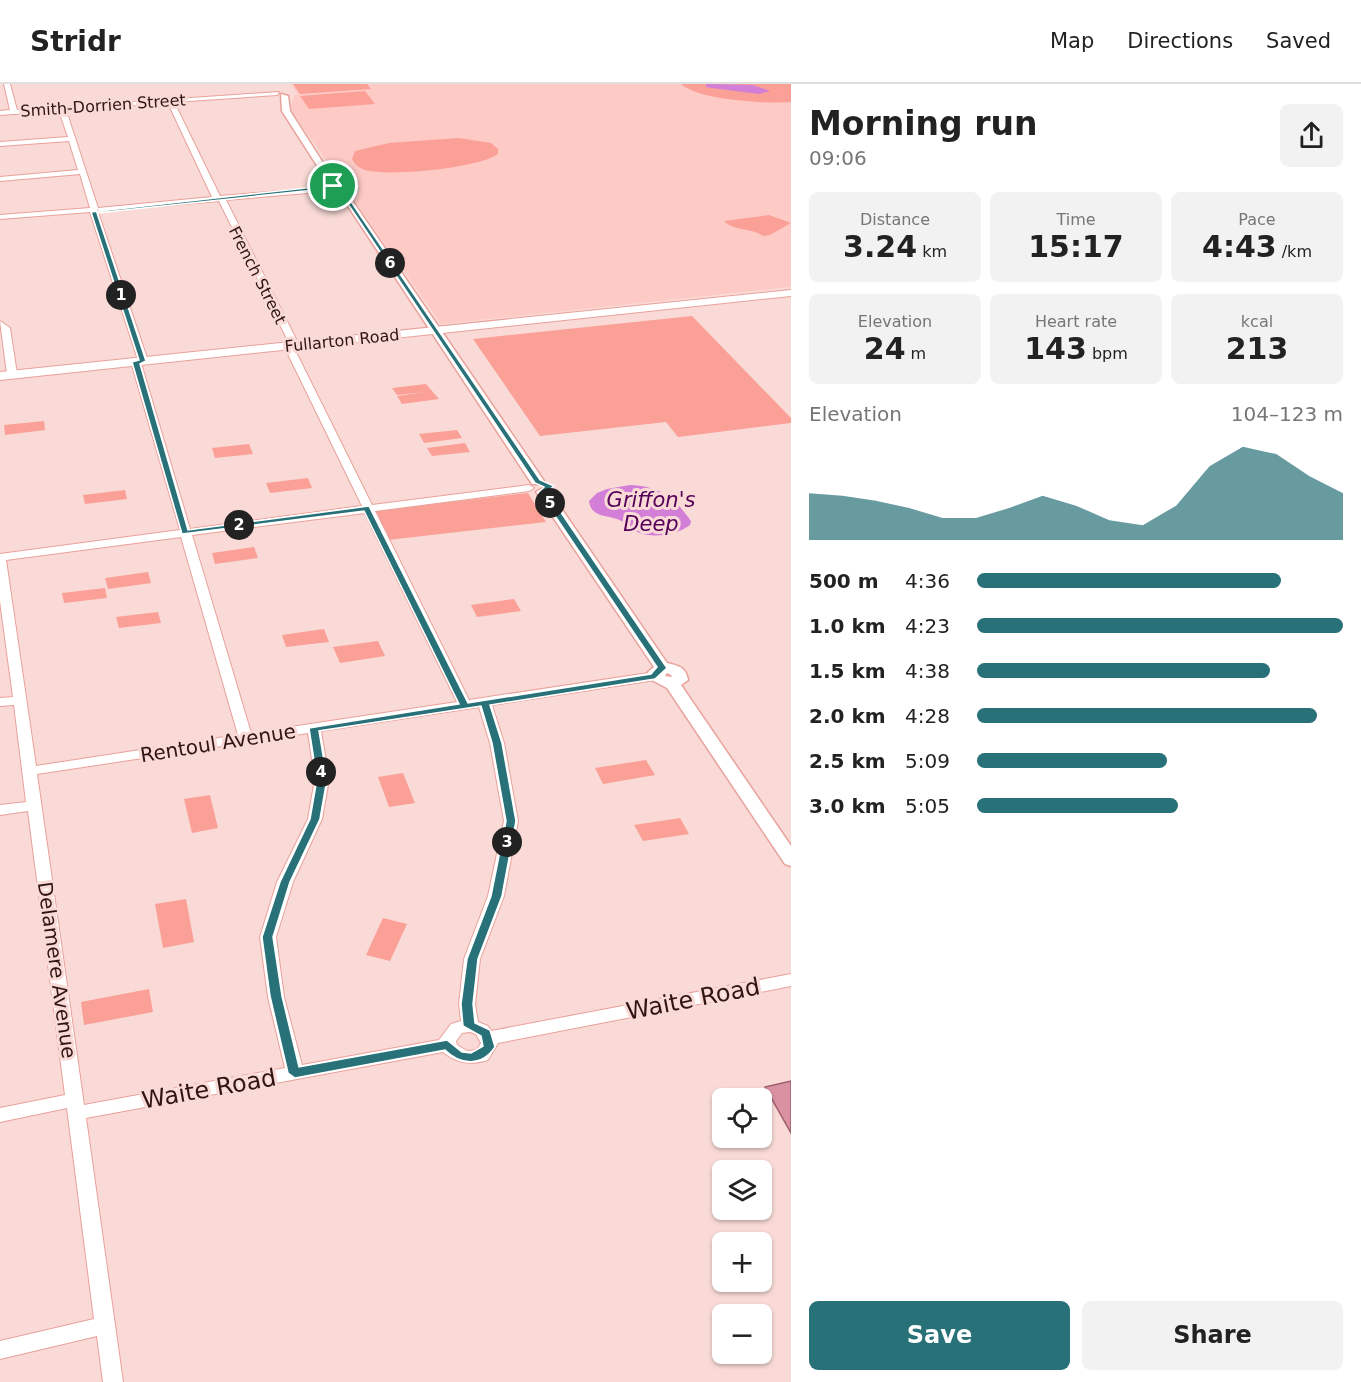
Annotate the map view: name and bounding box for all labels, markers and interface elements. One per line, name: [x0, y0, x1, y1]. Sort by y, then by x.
text: Stridr: [30, 25, 121, 58]
text: Map: [1050, 29, 1094, 53]
text: Directions: [1127, 29, 1233, 53]
text: Saved: [1266, 29, 1331, 53]
street label: Smith-Dorrien Street: [20, 90, 186, 121]
text: Morning run: [809, 104, 1037, 143]
button: share: [1280, 104, 1343, 167]
text: 09:06: [809, 146, 867, 170]
pin: [307, 160, 358, 211]
icon: arrive: [316, 169, 349, 202]
text: Distance: [860, 210, 930, 229]
text: Time: [1056, 210, 1096, 229]
text: Pace: [1238, 210, 1276, 229]
street label: French Street: [225, 223, 290, 327]
text: 3.24: [843, 229, 917, 264]
text: 15:17: [1028, 229, 1124, 264]
text: 4:43: [1202, 229, 1277, 264]
text: km: [917, 242, 947, 261]
text: /km: [1277, 242, 1312, 261]
pin: 6: [375, 248, 405, 278]
text: 6: [384, 253, 396, 272]
pin: 1: [106, 280, 136, 310]
text: 1: [115, 285, 127, 304]
text: Elevation: [858, 312, 932, 331]
text: Heart rate: [1035, 312, 1117, 331]
text: kcal: [1241, 312, 1273, 331]
street label: Fullarton Road: [284, 325, 400, 356]
text: 24: [864, 331, 906, 366]
text: 143: [1024, 331, 1087, 366]
text: 213: [1226, 331, 1288, 366]
text: m: [906, 344, 926, 363]
text: bpm: [1087, 344, 1128, 363]
text: Elevation: [809, 402, 902, 426]
text: 104–123 m: [1231, 402, 1343, 426]
pin: 5: [535, 488, 565, 518]
water label: Griffon's Deep: [607, 488, 695, 536]
text: 5: [544, 493, 556, 512]
pin: 2: [224, 510, 254, 540]
text: 2: [233, 515, 245, 534]
text: 500 m: [809, 569, 879, 593]
text: 4:36: [905, 569, 950, 593]
text: 1.0 km: [809, 614, 886, 638]
text: 4:23: [905, 614, 950, 638]
text: 1.5 km: [809, 659, 886, 683]
text: 4:38: [905, 659, 950, 683]
text: 2.0 km: [809, 704, 886, 728]
text: 4:28: [905, 704, 950, 728]
street label: Rentoul Avenue: [139, 719, 297, 767]
text: 2.5 km: [809, 749, 886, 773]
text: 5:09: [905, 749, 950, 773]
pin: 4: [306, 757, 336, 787]
text: 4: [315, 762, 327, 781]
text: 3.0 km: [809, 794, 886, 818]
text: 5:05: [905, 794, 950, 818]
pin: 3: [492, 827, 522, 857]
text: 3: [501, 832, 513, 851]
street label: Delamere Avenue: [33, 880, 81, 1060]
street label: Waite Road: [624, 972, 762, 1026]
street label: Waite Road: [140, 1063, 278, 1115]
map controls: [712, 1088, 772, 1364]
button: locate: [712, 1088, 772, 1148]
button: layers: [712, 1160, 772, 1220]
button: +: [712, 1232, 772, 1292]
button: Save: [809, 1301, 1070, 1370]
button: Share: [1082, 1301, 1343, 1370]
button: −: [712, 1304, 772, 1364]

